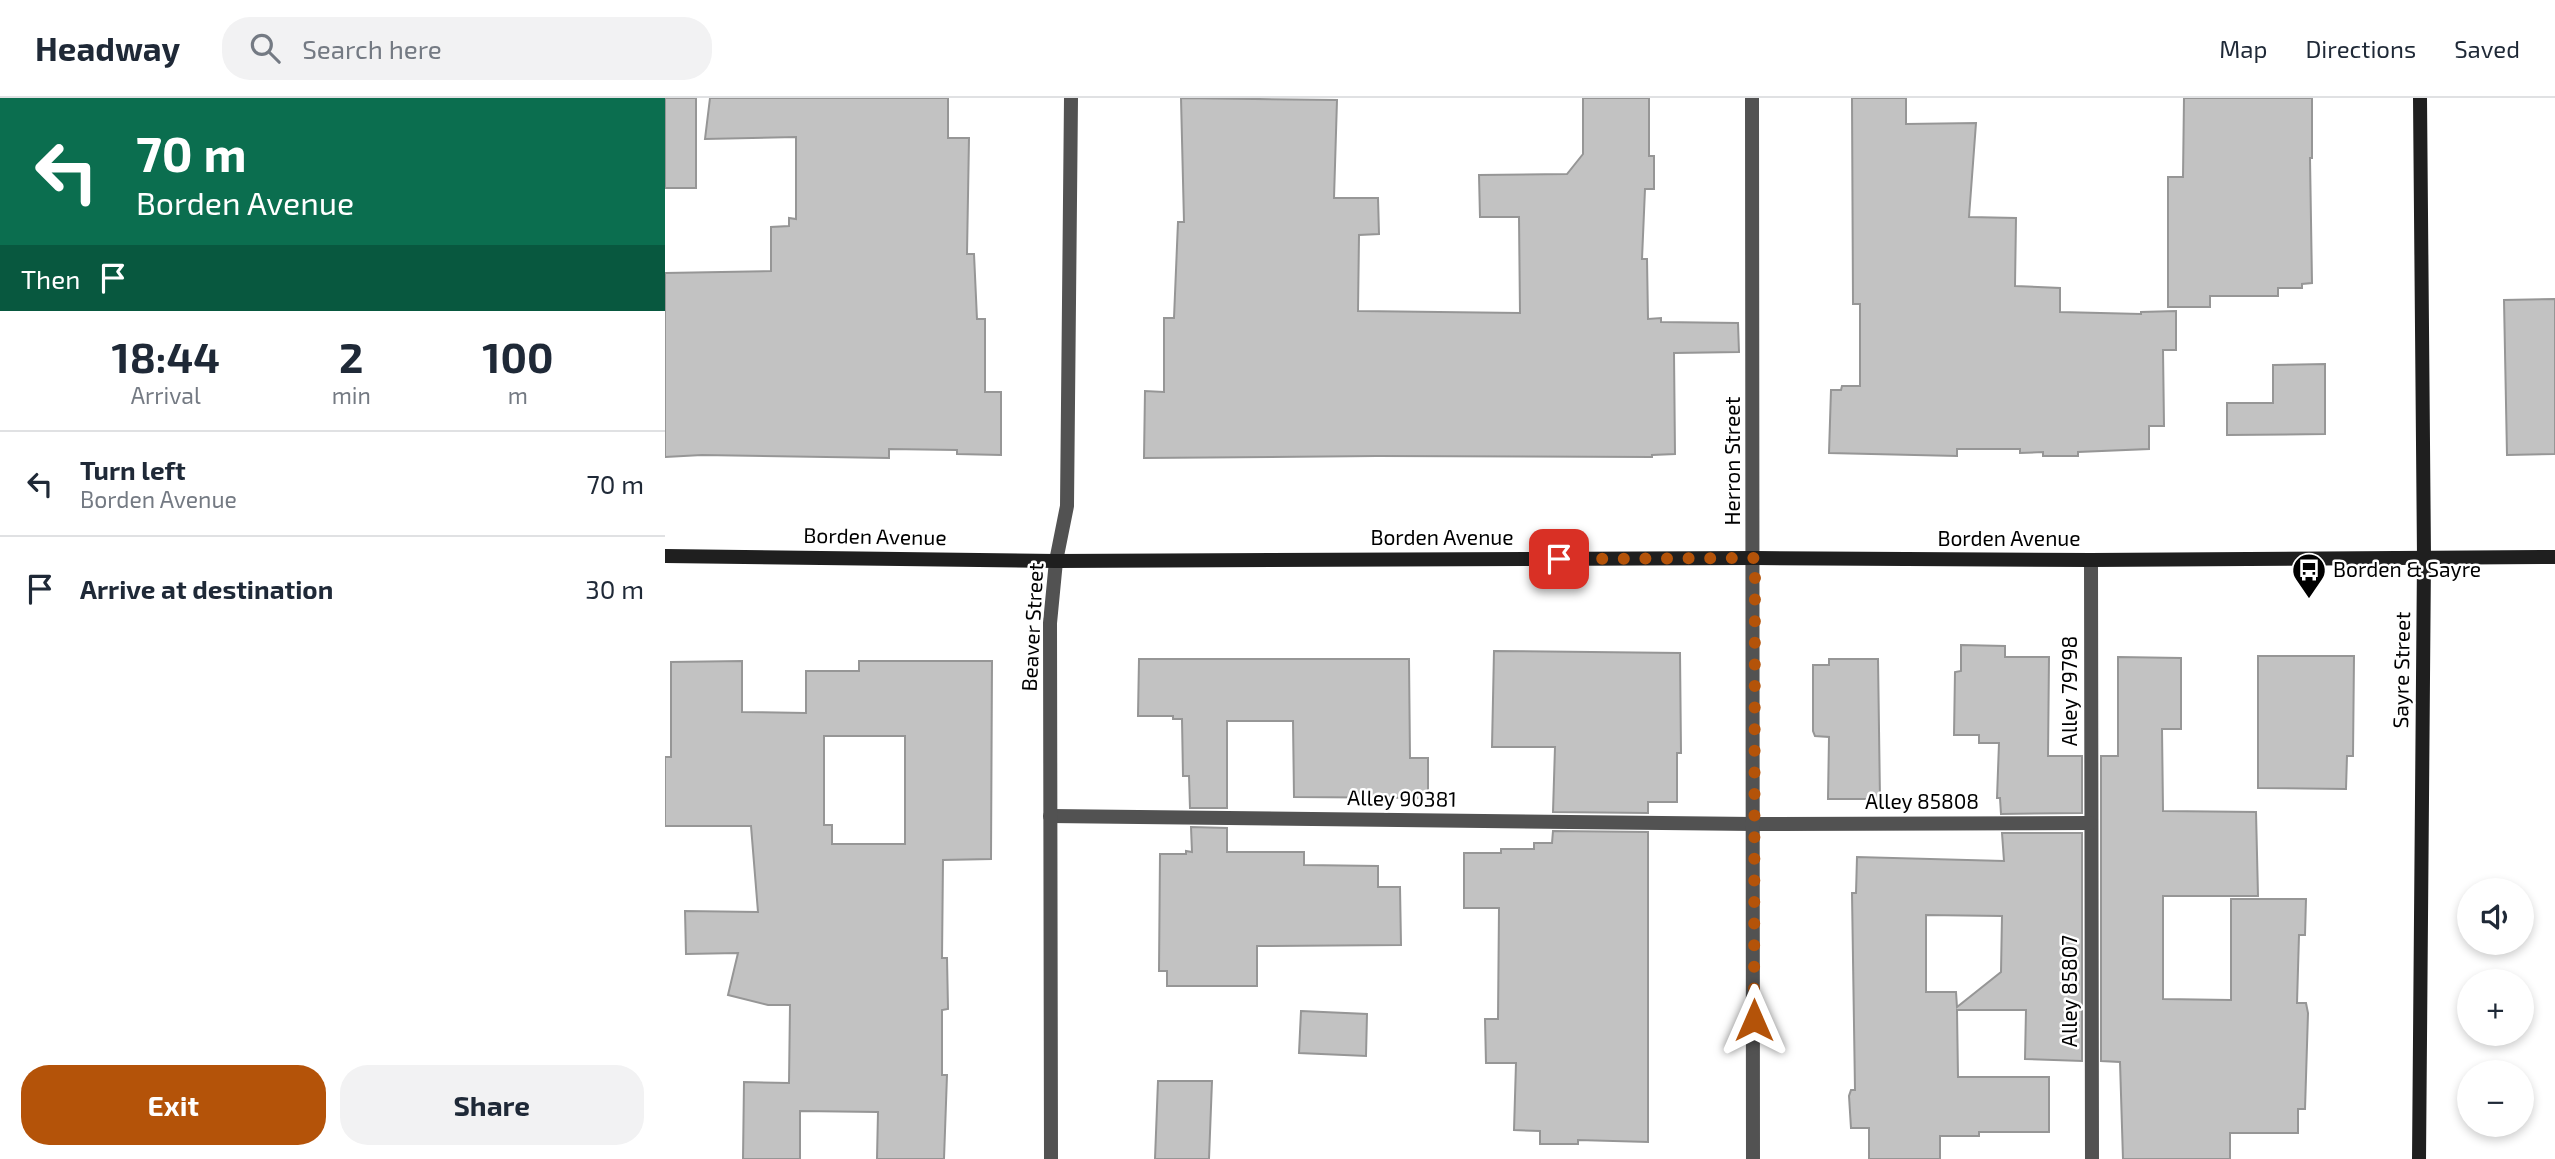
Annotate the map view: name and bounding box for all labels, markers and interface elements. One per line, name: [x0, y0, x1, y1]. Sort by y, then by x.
search box: [222, 17, 712, 80]
text: Headway: [35, 28, 180, 68]
icon: search: [246, 29, 284, 67]
text: Search here: [302, 33, 442, 64]
text: Map: [2219, 34, 2267, 63]
text: Directions: [2305, 34, 2416, 63]
text: Saved: [2454, 34, 2520, 63]
text: 70 m: [136, 123, 247, 182]
icon: left: [21, 126, 112, 217]
text: Borden Avenue: [136, 183, 354, 221]
icon: arrive: [94, 259, 132, 297]
text: Then: [21, 263, 80, 294]
text: 18:44: [112, 331, 220, 381]
text: 2: [339, 331, 363, 381]
text: 100: [482, 331, 554, 381]
text: Arrival: [131, 381, 201, 409]
text: min: [332, 381, 371, 409]
text: m: [508, 381, 528, 409]
street label: Herron Street: [1719, 396, 1744, 526]
text: Turn left: [80, 454, 186, 485]
icon: left: [21, 465, 59, 503]
text: 70 m: [586, 468, 644, 499]
text: Borden Avenue: [80, 485, 237, 513]
street label: Borden Avenue: [803, 522, 947, 549]
street label: Borden Avenue: [1370, 524, 1514, 549]
street label: Borden Avenue: [1937, 525, 2081, 550]
pin: [1529, 529, 1589, 589]
icon: arrive: [1540, 540, 1578, 578]
bus stop icon: Borden & Sayre: [2290, 551, 2328, 600]
place label: Borden & Sayre: [2333, 556, 2481, 581]
street label: Beaver Street: [1016, 562, 1047, 692]
icon: arrive: [21, 570, 59, 608]
text: Arrive at destination: [80, 573, 333, 604]
text: 30 m: [585, 573, 644, 604]
street label: Sayre Street: [2387, 611, 2414, 729]
street label: Alley 79798: [2056, 636, 2081, 746]
street label: Alley 90381: [1347, 784, 1457, 811]
street label: Alley 85808: [1865, 788, 1979, 813]
map controls: [2457, 878, 2534, 1137]
button: sound: [2457, 878, 2534, 955]
street label: Alley 85807: [2056, 935, 2081, 1047]
button: +: [2457, 969, 2534, 1046]
position arrow: [1717, 983, 1791, 1057]
button: −: [2457, 1060, 2534, 1137]
button: Exit: [21, 1065, 326, 1145]
button: Share: [340, 1065, 644, 1145]

